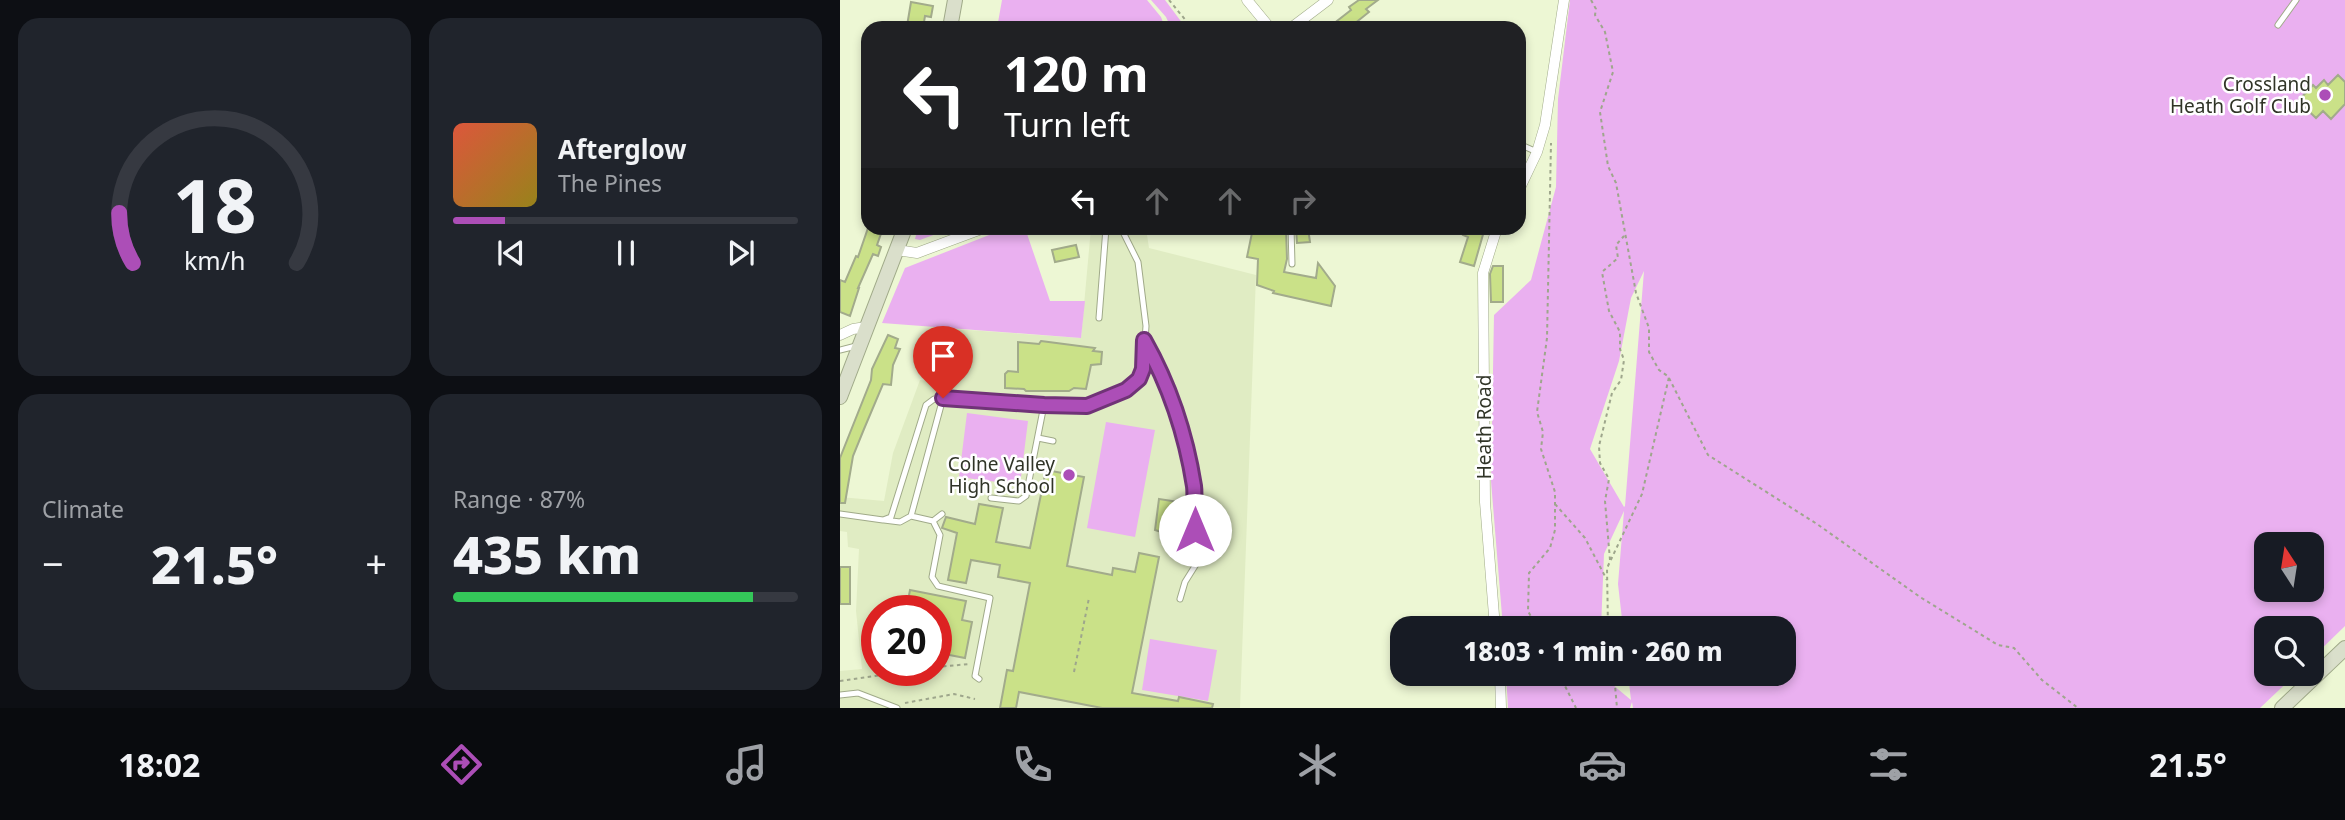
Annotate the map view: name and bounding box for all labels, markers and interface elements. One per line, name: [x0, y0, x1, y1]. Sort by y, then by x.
text: 120 m: [1004, 40, 1149, 106]
icon: left: [889, 49, 980, 140]
place label: Crossland Heath Golf Club: [2170, 71, 2311, 119]
marker: Crossland Heath Golf Club: [2317, 87, 2333, 103]
text: Turn left: [1004, 103, 1130, 146]
text: Afterglow: [558, 131, 686, 167]
text: 18: [173, 156, 256, 255]
text: The Pines: [558, 167, 662, 199]
icon: left: [1065, 182, 1103, 220]
icon: ahead: [1138, 182, 1176, 220]
icon: ahead: [1211, 182, 1249, 220]
icon: right: [1284, 182, 1322, 220]
icon: previous: [492, 234, 530, 272]
icon: pause: [607, 234, 645, 272]
icon: next: [722, 234, 760, 272]
text: km/h: [184, 243, 245, 277]
pin: [913, 326, 973, 398]
icon: arrive: [924, 337, 962, 375]
street label: Heath Road: [1471, 375, 1497, 479]
place label: Colne Valley High School: [948, 451, 1055, 499]
marker: Colne Valley High School: [1061, 467, 1077, 483]
text: Range · 87%: [453, 483, 585, 515]
text: Climate: [42, 493, 124, 525]
position arrow: [1158, 493, 1232, 567]
text: 435 km: [453, 518, 641, 589]
text: 21.5°: [151, 528, 278, 599]
north arrow: [2254, 532, 2324, 602]
map controls: [2254, 532, 2324, 686]
text: −: [42, 537, 64, 589]
text: +: [365, 537, 387, 589]
speed limit sign: 20: [861, 595, 952, 686]
button: search: [2254, 616, 2324, 686]
text: 18:03 · 1 min · 260 m: [1463, 633, 1723, 669]
icon: directions: [437, 740, 486, 789]
icon: music: [722, 740, 771, 789]
icon: phone: [1008, 740, 1057, 789]
icon: climate: [1293, 740, 1342, 789]
icon: car: [1578, 740, 1627, 789]
icon: filters: [1864, 740, 1913, 789]
text: 18:02: [118, 743, 200, 786]
text: 21.5°: [2149, 743, 2227, 786]

